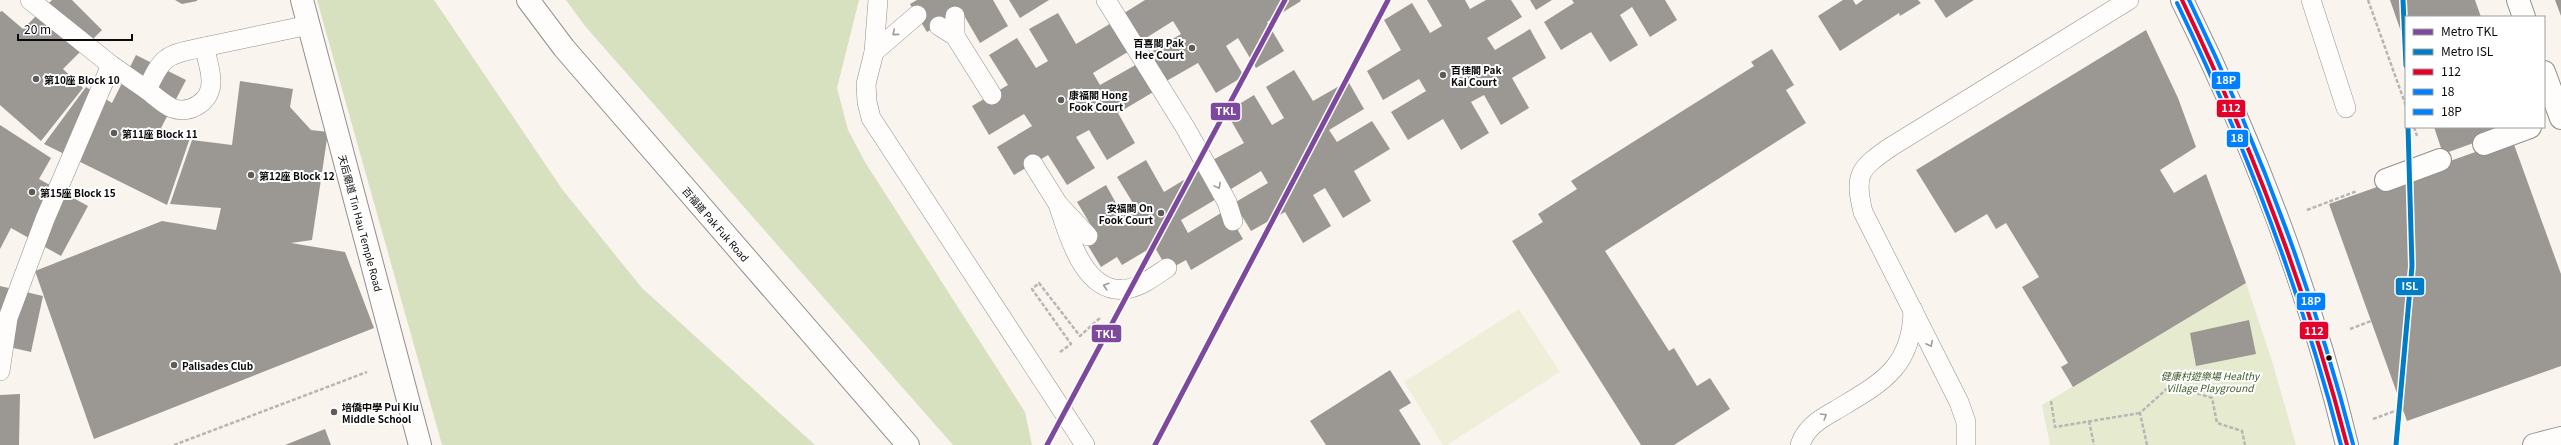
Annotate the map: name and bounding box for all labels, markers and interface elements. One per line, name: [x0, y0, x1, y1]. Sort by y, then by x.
scale bar: [18, 16, 132, 42]
legend: [2405, 16, 2545, 128]
text: 20 m: [24, 20, 51, 37]
text: Metro TKL: [2441, 22, 2498, 39]
one-way arrow: [892, 28, 899, 35]
place label: 百喜閣 Pak Hee Court: [1134, 35, 1185, 62]
text: Metro ISL: [2441, 42, 2494, 59]
marker: 百喜閣 Pak Hee Court: [1187, 43, 1197, 53]
place label: 百佳閣 Pak Kai Court: [1451, 62, 1501, 89]
text: 112: [2441, 62, 2461, 79]
marker: 百佳閣 Pak Kai Court: [1438, 70, 1448, 80]
line badge: 18P: [2211, 71, 2241, 90]
text: 18P: [2216, 71, 2236, 87]
place label: 第10座 Block 10: [44, 72, 120, 87]
marker: 第10座 Block 10: [31, 74, 41, 84]
text: 18: [2441, 82, 2455, 99]
place label: 康福閣 Hong Fook Court: [1069, 87, 1128, 114]
marker: 康福閣 Hong Fook Court: [1056, 95, 1066, 105]
line badge: 112: [2216, 99, 2246, 118]
text: 112: [2221, 99, 2241, 115]
line badge: TKL: [1210, 102, 1241, 121]
text: TKL: [1216, 102, 1236, 118]
text: 18P: [2441, 102, 2462, 119]
place label: 第11座 Block 11: [122, 126, 198, 141]
marker: 第11座 Block 11: [109, 128, 119, 138]
line badge: 18: [2226, 129, 2249, 148]
text: 18: [2231, 129, 2243, 145]
street label: 天后廟道 Tin Hau Temple Road: [335, 153, 387, 293]
place label: 第12座 Block 12: [259, 168, 335, 183]
marker: 第12座 Block 12: [246, 170, 256, 180]
one-way arrow: [1213, 182, 1221, 189]
street label: 百福道 Pak Fuk Road: [679, 183, 753, 265]
place label: 第15座 Block 15: [40, 185, 116, 200]
marker: 第15座 Block 15: [27, 187, 37, 197]
place label: 安福閣 On Fook Court: [1099, 200, 1154, 227]
marker: 安福閣 On Fook Court: [1156, 208, 1166, 218]
line badge: ISL: [2395, 277, 2425, 296]
text: ISL: [2402, 277, 2418, 293]
one-way arrow: [1103, 282, 1110, 291]
line badge: 18P: [2296, 292, 2326, 311]
text: 18P: [2301, 292, 2321, 308]
line badge: 112: [2299, 321, 2329, 340]
text: 112: [2304, 322, 2324, 338]
line badge: TKL: [1091, 324, 1122, 343]
text: TKL: [1096, 325, 1116, 341]
one-way arrow: [1925, 340, 1933, 348]
unlabelled marker: [2324, 353, 2334, 363]
place label: Palisades Club: [182, 358, 253, 373]
marker: Palisades Club: [169, 360, 179, 370]
park label: 健康村遊樂場 Healthy Village Playground: [2161, 368, 2261, 395]
place label: 培僑中學 Pui Kiu Middle School: [342, 399, 419, 426]
marker: 培僑中學 Pui Kiu Middle School: [329, 407, 339, 417]
one-way arrow: [1820, 414, 1827, 421]

